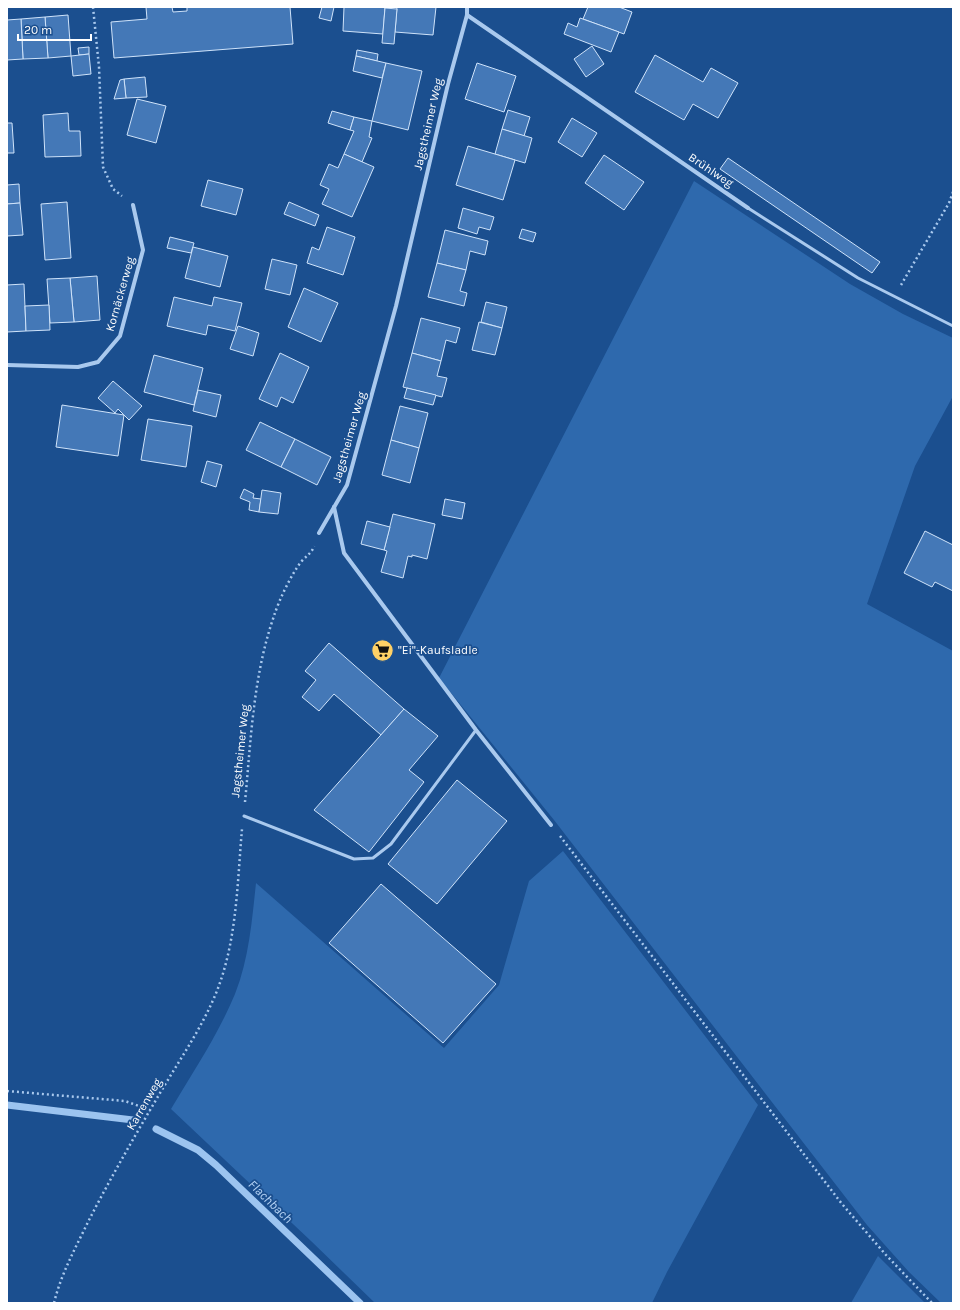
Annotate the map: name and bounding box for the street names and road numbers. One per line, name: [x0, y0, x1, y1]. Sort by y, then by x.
street label: Jagstheimer Weg: [411, 76, 445, 171]
street label: Brühlweg: [686, 150, 736, 190]
street label: Kornäckerweg: [103, 255, 137, 333]
street label: Jagstheimer Weg: [329, 390, 369, 484]
street label: Jagstheimer Weg: [228, 703, 252, 798]
street label: Karrenweg: [124, 1075, 165, 1132]

